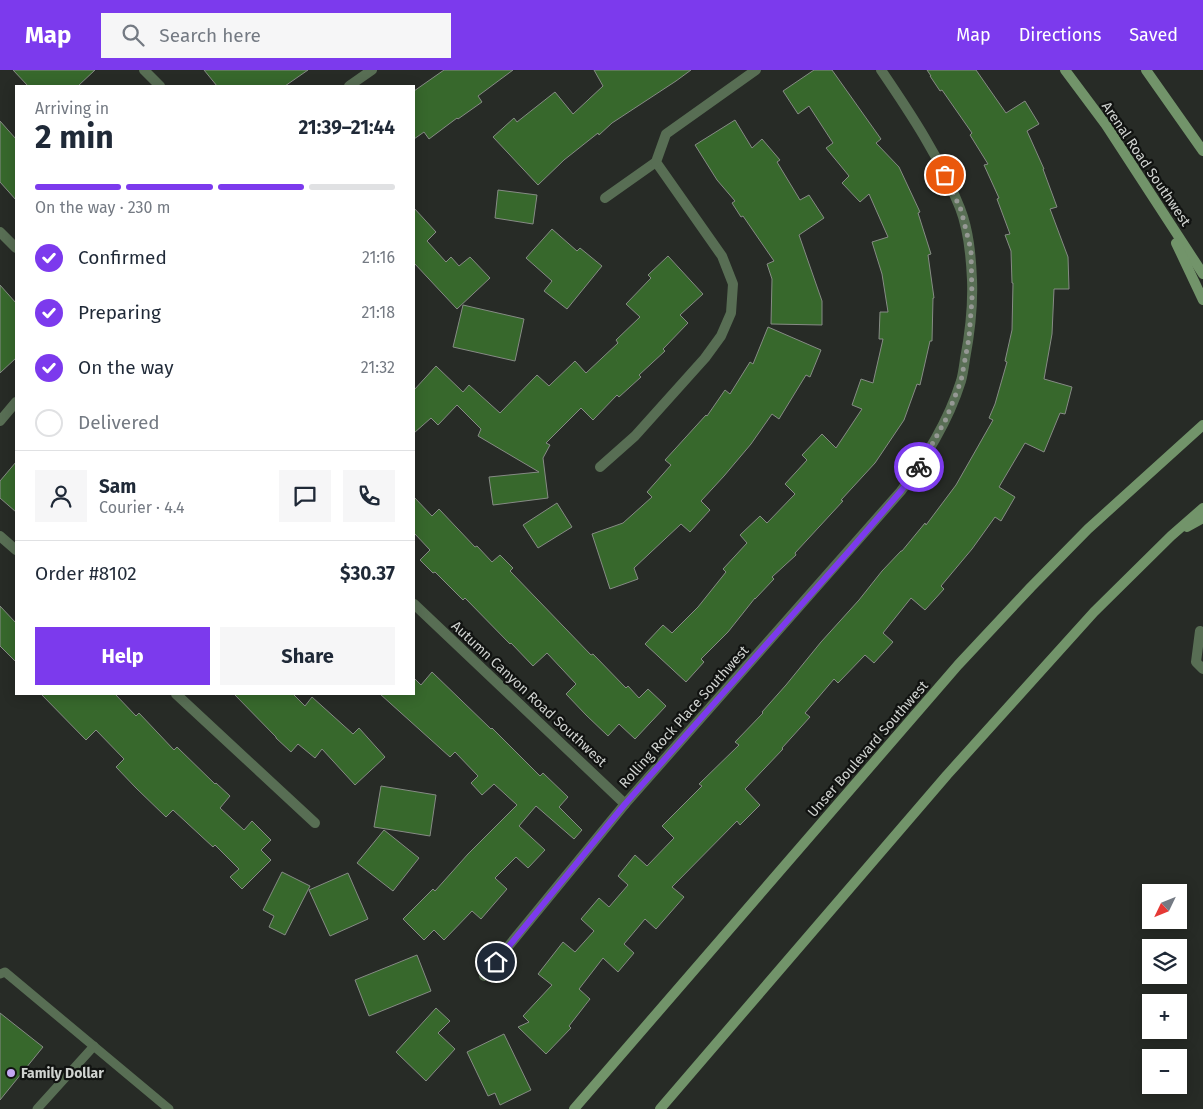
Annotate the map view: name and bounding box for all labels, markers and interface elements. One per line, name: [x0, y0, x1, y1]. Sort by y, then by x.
search box: [101, 13, 451, 58]
text: Map: [25, 21, 71, 49]
icon: search: [119, 21, 147, 49]
text: Search here: [159, 24, 261, 47]
text: Map: [956, 24, 991, 46]
text: Directions: [1019, 24, 1101, 46]
text: Saved: [1129, 24, 1178, 46]
street label: Arenal Road Southwest: [1098, 98, 1195, 230]
text: Arriving in: [35, 99, 109, 118]
text: 21:39–21:44: [298, 116, 395, 139]
text: 2 min: [35, 118, 114, 156]
pin: [924, 154, 966, 196]
icon: bag: [931, 161, 959, 189]
text: On the way · 230 m: [35, 198, 170, 217]
icon: check: [35, 244, 63, 272]
text: Confirmed: [78, 246, 167, 269]
text: 21:16: [362, 248, 395, 267]
icon: check: [35, 299, 63, 327]
text: Preparing: [78, 301, 161, 324]
text: 21:18: [362, 303, 395, 322]
icon: check: [35, 354, 63, 382]
text: On the way: [78, 356, 174, 379]
text: 21:32: [361, 358, 395, 377]
text: Delivered: [78, 411, 160, 434]
courier: [894, 442, 944, 492]
icon: bike: [905, 453, 933, 481]
button: person: [35, 470, 87, 522]
button: chat: [279, 470, 331, 522]
button: phone: [343, 470, 395, 522]
text: Sam: [99, 475, 136, 498]
text: Courier · 4.4: [99, 498, 185, 517]
text: Order #8102: [35, 562, 137, 585]
text: $30.37: [340, 562, 395, 585]
street label: Autumn Canyon Road Southwest: [448, 618, 611, 771]
button: Help: [35, 627, 210, 685]
button: Share: [220, 627, 395, 685]
street label: Rolling Rock Place Southwest: [616, 642, 753, 792]
street label: Unser Boulevard Southwest: [804, 677, 932, 821]
north arrow: [1142, 884, 1188, 929]
map controls: [1142, 884, 1187, 1094]
button: layers: [1142, 939, 1187, 984]
pin: [475, 941, 517, 983]
icon: home: [482, 948, 510, 976]
button: +: [1142, 994, 1187, 1039]
button: −: [1142, 1049, 1187, 1094]
place label: Family Dollar: [21, 1065, 104, 1082]
marker: Family Dollar: [5, 1067, 17, 1079]

